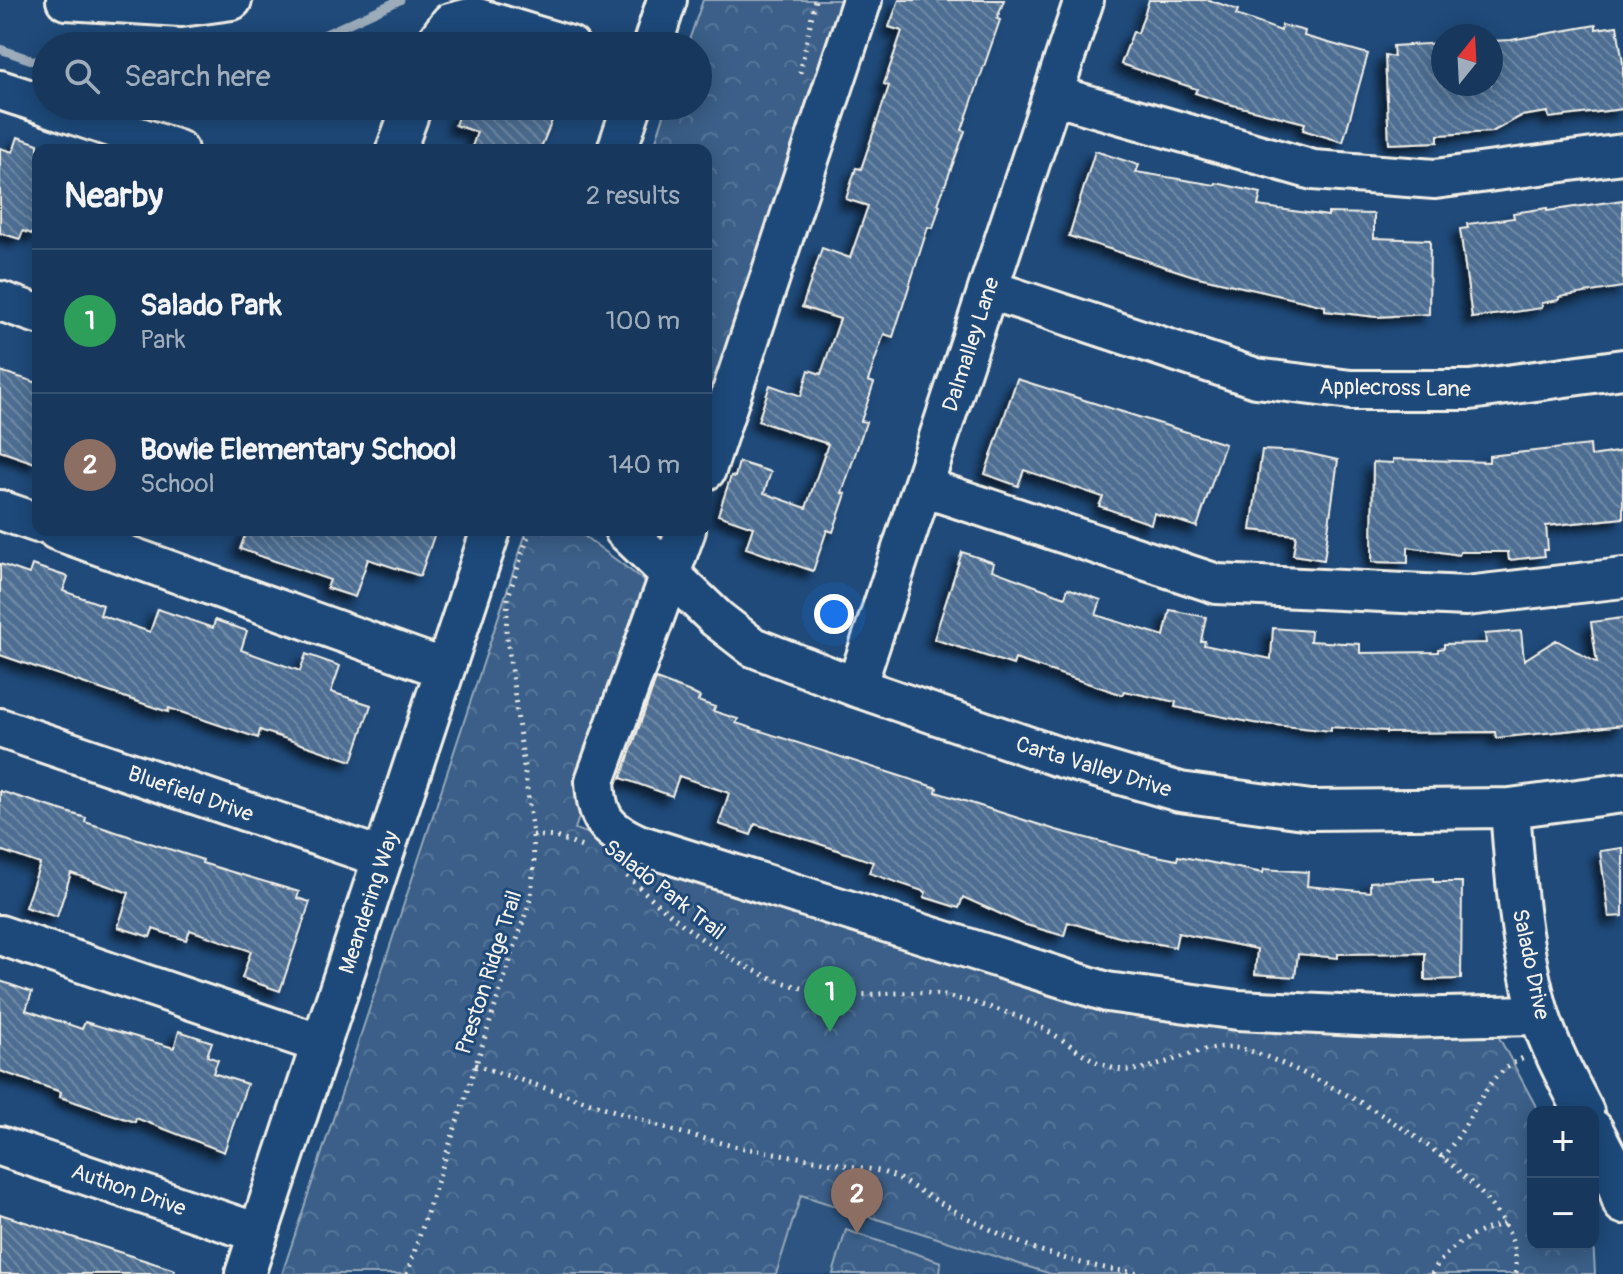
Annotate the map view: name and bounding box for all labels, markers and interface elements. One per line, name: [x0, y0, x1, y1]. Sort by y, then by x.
north arrow: [1431, 24, 1503, 96]
search box: [32, 32, 712, 120]
icon: search: [60, 54, 104, 98]
text: Search here: [124, 58, 271, 95]
text: Nearby: [64, 175, 163, 218]
text: 2 results: [586, 180, 680, 212]
street label: Dalmalley Lane: [936, 273, 1006, 415]
text: Salado Park: [140, 287, 282, 324]
text: 1: [85, 305, 95, 337]
text: 100 m: [606, 305, 680, 337]
text: Park: [140, 324, 186, 356]
street label: Applecross Lane: [1319, 373, 1471, 403]
text: Bowie Elementary School: [140, 431, 457, 468]
text: 2: [83, 449, 97, 481]
text: 140 m: [608, 449, 680, 481]
text: School: [140, 468, 215, 500]
your location: [814, 594, 854, 634]
street label: Carta Valley Drive: [1012, 730, 1175, 804]
street label: Bluefield Drive: [124, 759, 257, 829]
street label: Meandering Way: [333, 827, 405, 977]
street label: Salado Park Trail: [598, 833, 731, 946]
street label: Preston Ridge Trail: [449, 887, 529, 1058]
street label: Salado Drive: [1506, 906, 1556, 1022]
pin: 1: [804, 966, 856, 1032]
map controls: [1527, 1106, 1599, 1250]
button: +: [1527, 1106, 1599, 1178]
street label: Authon Drive: [68, 1157, 190, 1223]
pin: 2: [831, 1168, 883, 1234]
button: −: [1527, 1178, 1599, 1250]

